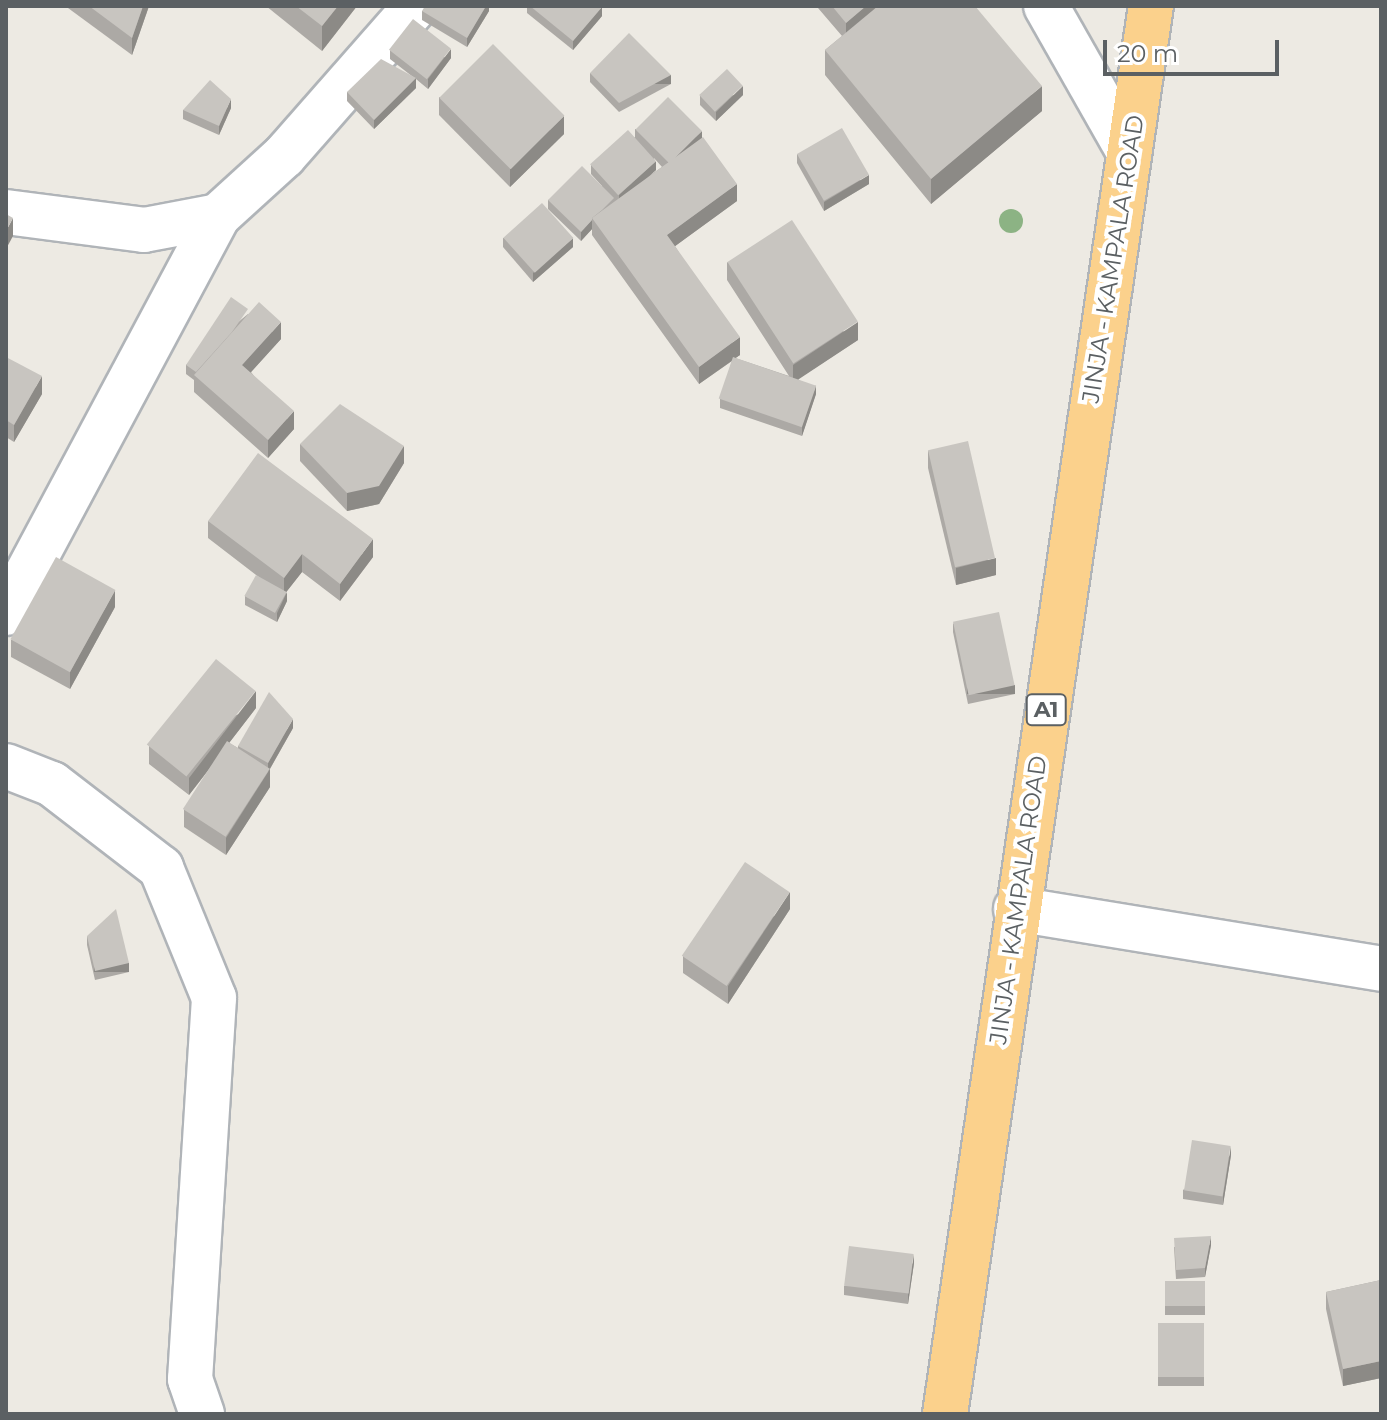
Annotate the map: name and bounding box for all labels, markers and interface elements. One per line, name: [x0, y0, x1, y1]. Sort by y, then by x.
scale bar: [1107, 24, 1283, 74]
text: 20 m: [1117, 39, 1178, 68]
street label: JINJA - KAMPALA ROAD: [1076, 113, 1150, 405]
road number: A1: [1024, 692, 1068, 728]
street label: JINJA - KAMPALA ROAD: [983, 754, 1053, 1046]

